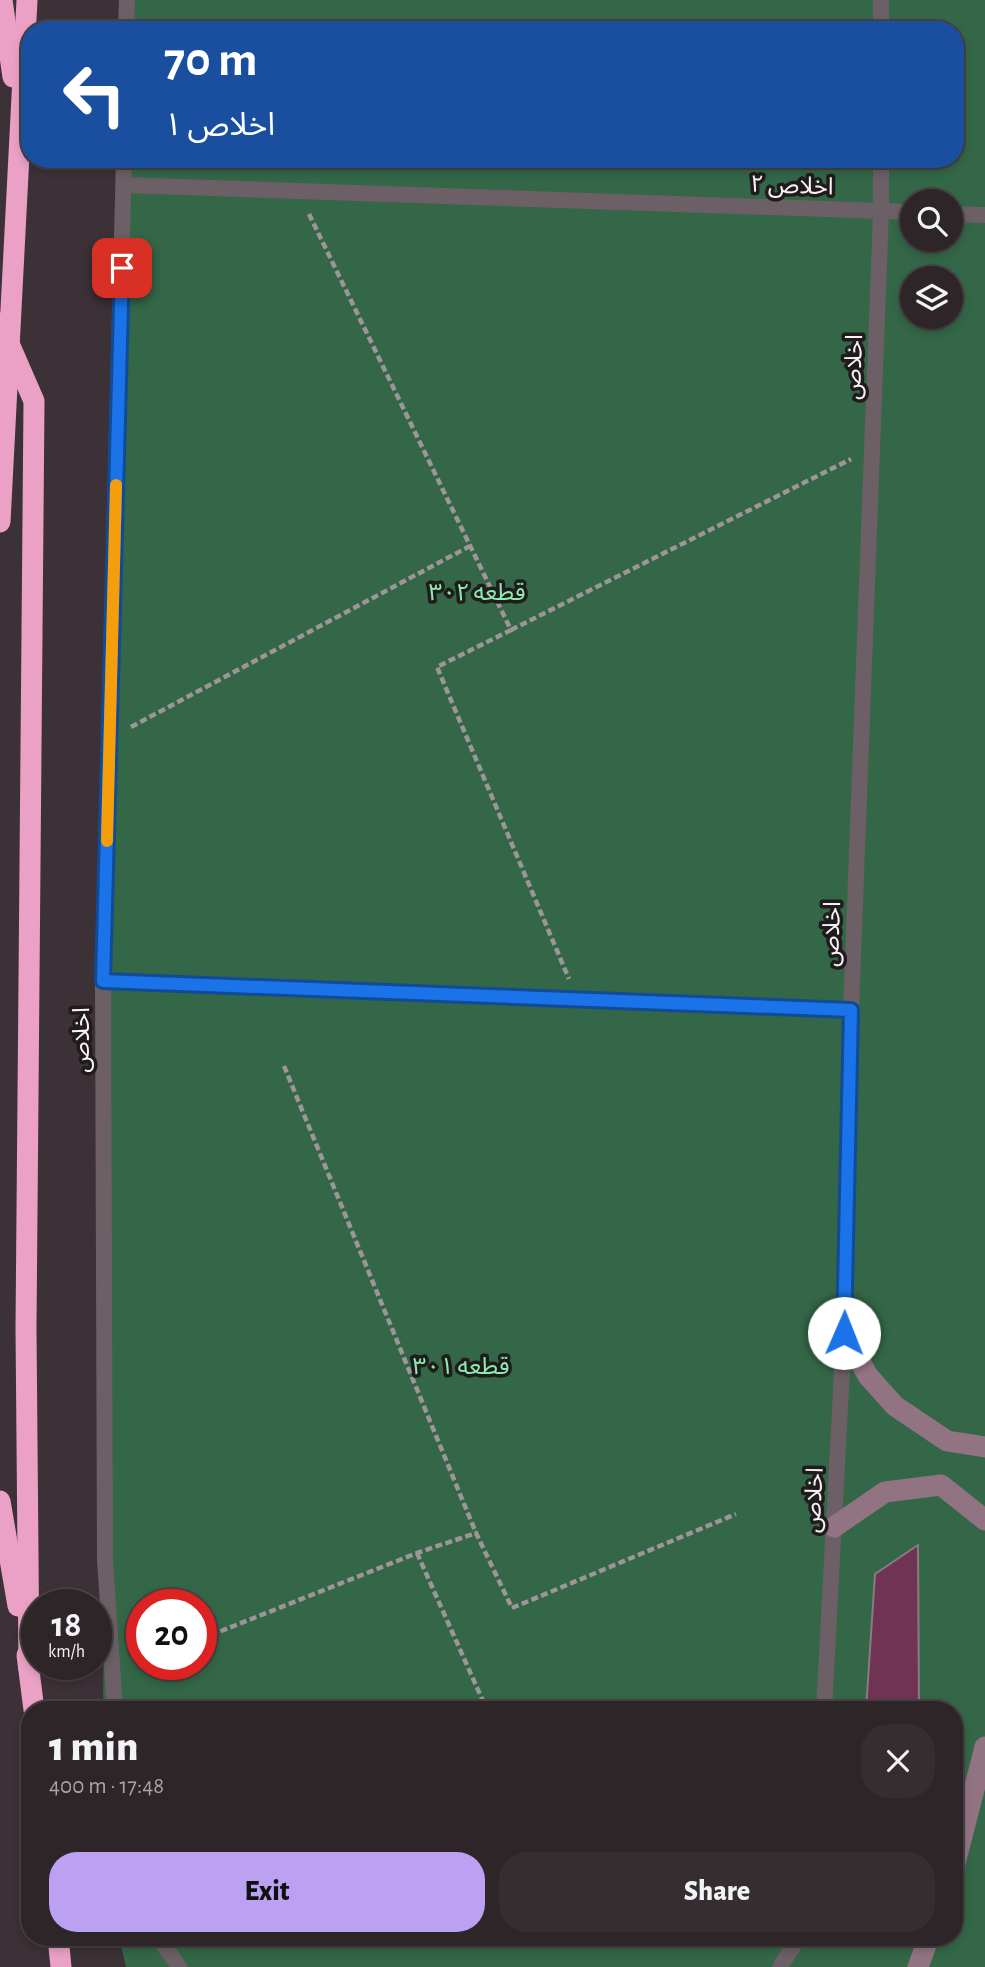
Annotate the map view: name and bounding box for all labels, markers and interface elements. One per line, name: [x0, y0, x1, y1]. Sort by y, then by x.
text: 70 m: [164, 36, 258, 85]
icon: left: [49, 49, 140, 140]
text: اخلاص ۱: [164, 109, 275, 141]
street label: اخلاص ۲: [750, 173, 834, 199]
map controls: [900, 189, 963, 329]
button: search: [900, 189, 963, 252]
pin: [92, 238, 152, 298]
icon: arrive: [103, 249, 141, 287]
button: layers: [900, 266, 963, 329]
street label: اخلاص: [841, 334, 867, 400]
park label: قطعه ۳۰۲: [428, 581, 526, 605]
street label: اخلاص: [819, 901, 845, 967]
street label: اخلاص: [70, 1007, 94, 1073]
position arrow: [807, 1296, 881, 1370]
park label: قطعه ۳۰۱: [412, 1355, 510, 1379]
street label: اخلاص: [800, 1467, 828, 1533]
speed limit sign: 20: [126, 1589, 217, 1680]
text: 18: [52, 1608, 81, 1643]
text: km/h: [48, 1643, 85, 1661]
button: close: [861, 1724, 935, 1798]
text: 1 min: [49, 1726, 138, 1768]
text: 400 m · 17:48: [49, 1775, 164, 1798]
button: Exit: [49, 1852, 485, 1932]
button: Share: [499, 1852, 935, 1932]

